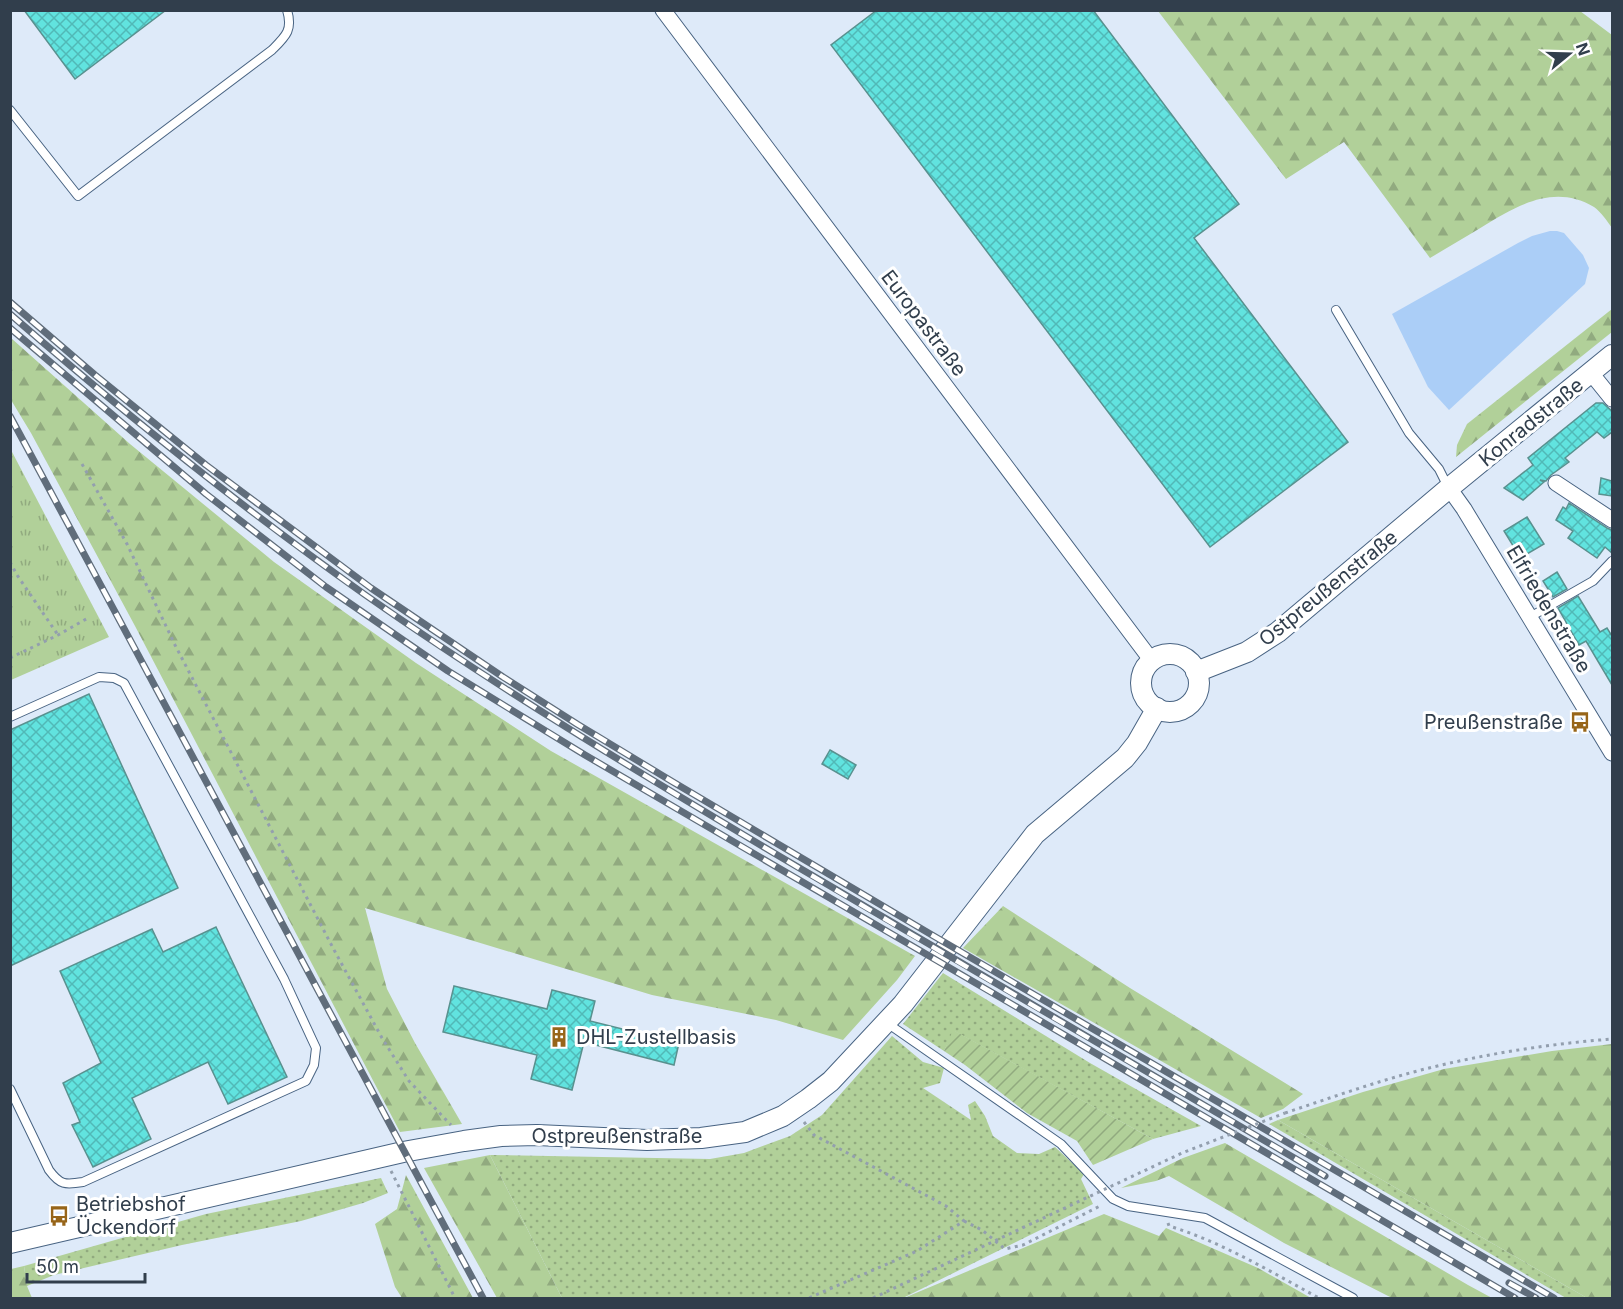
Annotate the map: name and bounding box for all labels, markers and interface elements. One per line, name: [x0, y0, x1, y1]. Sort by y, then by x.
north arrow: [1539, 24, 1599, 84]
text: N: [1572, 40, 1595, 58]
street label: Europastraße: [876, 265, 972, 381]
street label: Konradstraße: [1474, 373, 1588, 471]
street label: Ostpreußenstraße: [1254, 525, 1402, 651]
street label: Elfriedenstraße: [1502, 541, 1596, 677]
place label: Preußenstraße: [1424, 710, 1563, 734]
bus stop icon: Preußenstraße: [1568, 710, 1592, 734]
building icon: DHL-Zustellbasis: [547, 1025, 571, 1049]
place label: DHL-Zustellbasis: [576, 1025, 736, 1049]
street label: Ostpreußenstraße: [532, 1124, 702, 1148]
place label: Betriebshof Ückendorf: [76, 1192, 186, 1239]
bus stop icon: Betriebshof Ückendorf: [47, 1204, 71, 1228]
scale bar: [27, 1246, 146, 1284]
text: 50 m: [36, 1256, 79, 1277]

